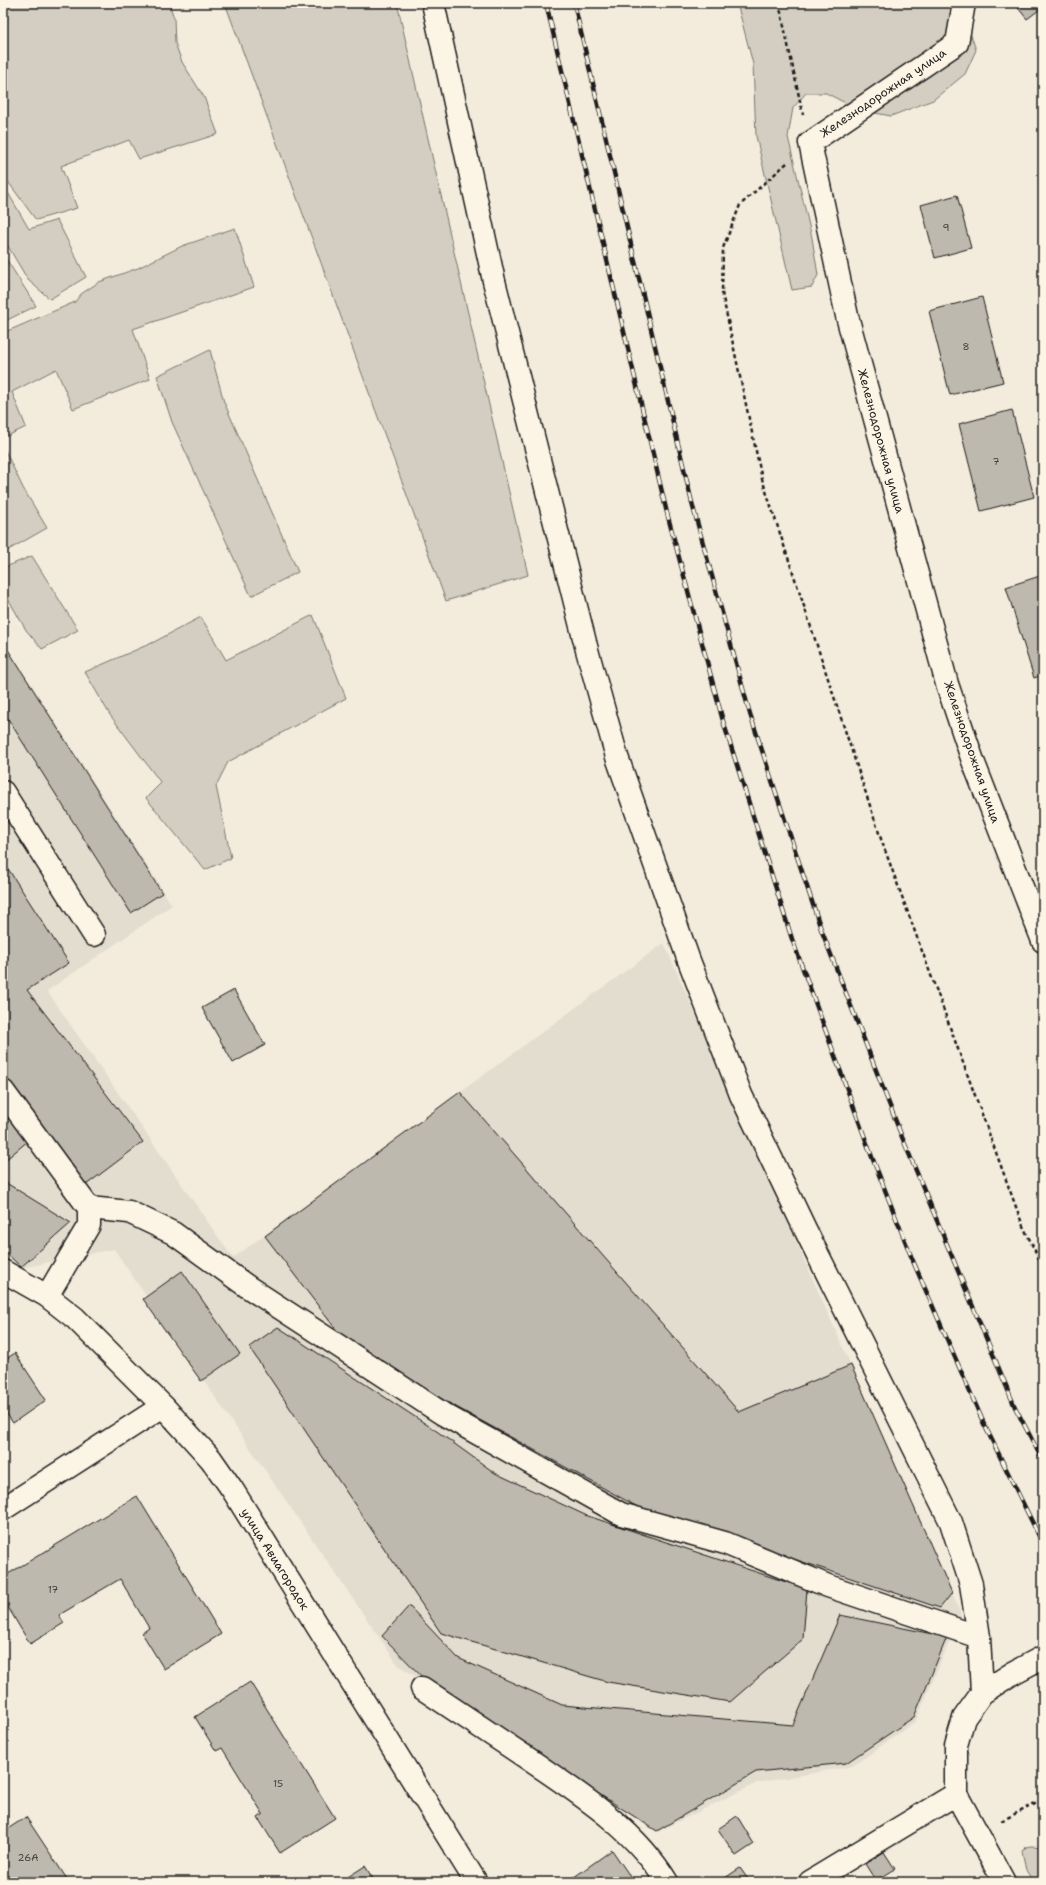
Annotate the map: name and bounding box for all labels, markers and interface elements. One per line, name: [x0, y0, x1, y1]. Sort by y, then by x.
street label: Железнодорожная улица: [817, 44, 950, 141]
house number: 9: [943, 221, 950, 234]
house number: 8: [963, 340, 970, 353]
street label: Железнодорожная улица: [854, 367, 908, 516]
house number: 7: [993, 455, 1000, 468]
street label: Железнодорожная улица: [940, 679, 1004, 826]
street label: улица Авиагородок: [237, 1505, 313, 1613]
house number: 17: [48, 1583, 58, 1596]
house number: 15: [273, 1777, 283, 1790]
house number: 26А: [18, 1851, 38, 1864]

